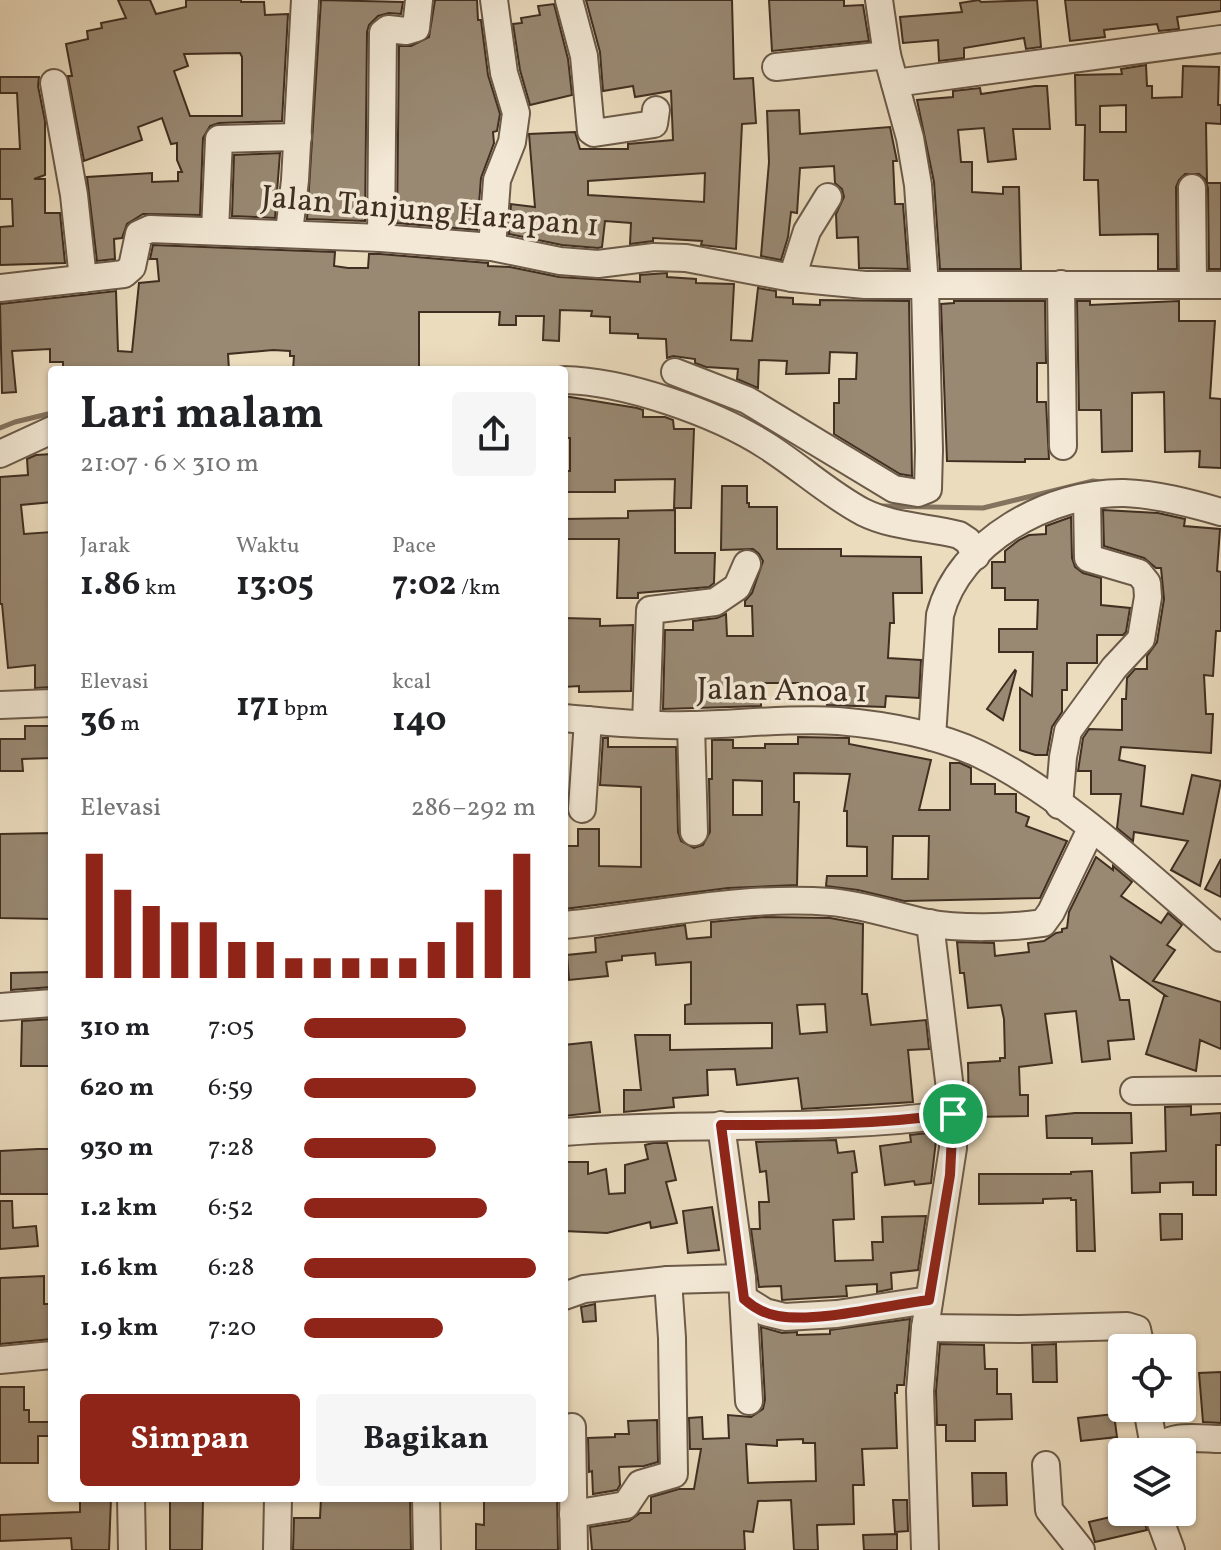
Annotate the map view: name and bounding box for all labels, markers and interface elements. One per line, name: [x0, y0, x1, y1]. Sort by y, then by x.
street label: Jalan Tanjung Harapan 1: [259, 176, 601, 250]
text: Lari malam: [80, 385, 324, 446]
button: share: [452, 392, 536, 476]
text: 21:07 · 6 × 310 m: [80, 446, 259, 482]
text: Jarak: [80, 531, 130, 562]
text: Waktu: [236, 531, 300, 562]
text: Pace: [392, 531, 436, 562]
text: 1.86: [80, 562, 141, 609]
text: 13:05: [236, 562, 314, 609]
text: 7:02: [392, 562, 457, 609]
text: km: [141, 573, 176, 604]
text: /km: [457, 573, 500, 604]
text: Elevasi: [80, 667, 149, 698]
text: kcal: [392, 667, 431, 698]
street label: Jalan Anoa 1: [696, 669, 868, 715]
text: 171: [236, 683, 280, 730]
text: bpm: [280, 694, 328, 725]
text: 36: [80, 698, 116, 745]
text: 140: [392, 698, 447, 745]
text: m: [116, 709, 140, 740]
text: Elevasi: [80, 790, 161, 826]
text: 286–292 m: [411, 790, 536, 826]
text: 310 m: [80, 1010, 150, 1046]
text: 7:05: [208, 1010, 255, 1046]
text: 620 m: [80, 1070, 154, 1106]
text: 6:59: [208, 1070, 253, 1106]
pin: [919, 1080, 987, 1148]
icon: arrive: [931, 1092, 975, 1136]
text: 930 m: [80, 1130, 153, 1166]
text: 7:28: [208, 1130, 254, 1166]
text: 1.2 km: [80, 1190, 157, 1226]
text: 6:52: [208, 1190, 254, 1226]
text: 1.6 km: [80, 1250, 158, 1286]
text: 6:28: [208, 1250, 254, 1286]
text: 1.9 km: [80, 1310, 158, 1346]
text: 7:20: [208, 1310, 256, 1346]
map controls: [1108, 1334, 1196, 1526]
button: locate: [1108, 1334, 1196, 1422]
button: Simpan: [80, 1394, 300, 1486]
button: Bagikan: [316, 1394, 536, 1486]
button: layers: [1108, 1438, 1196, 1526]

